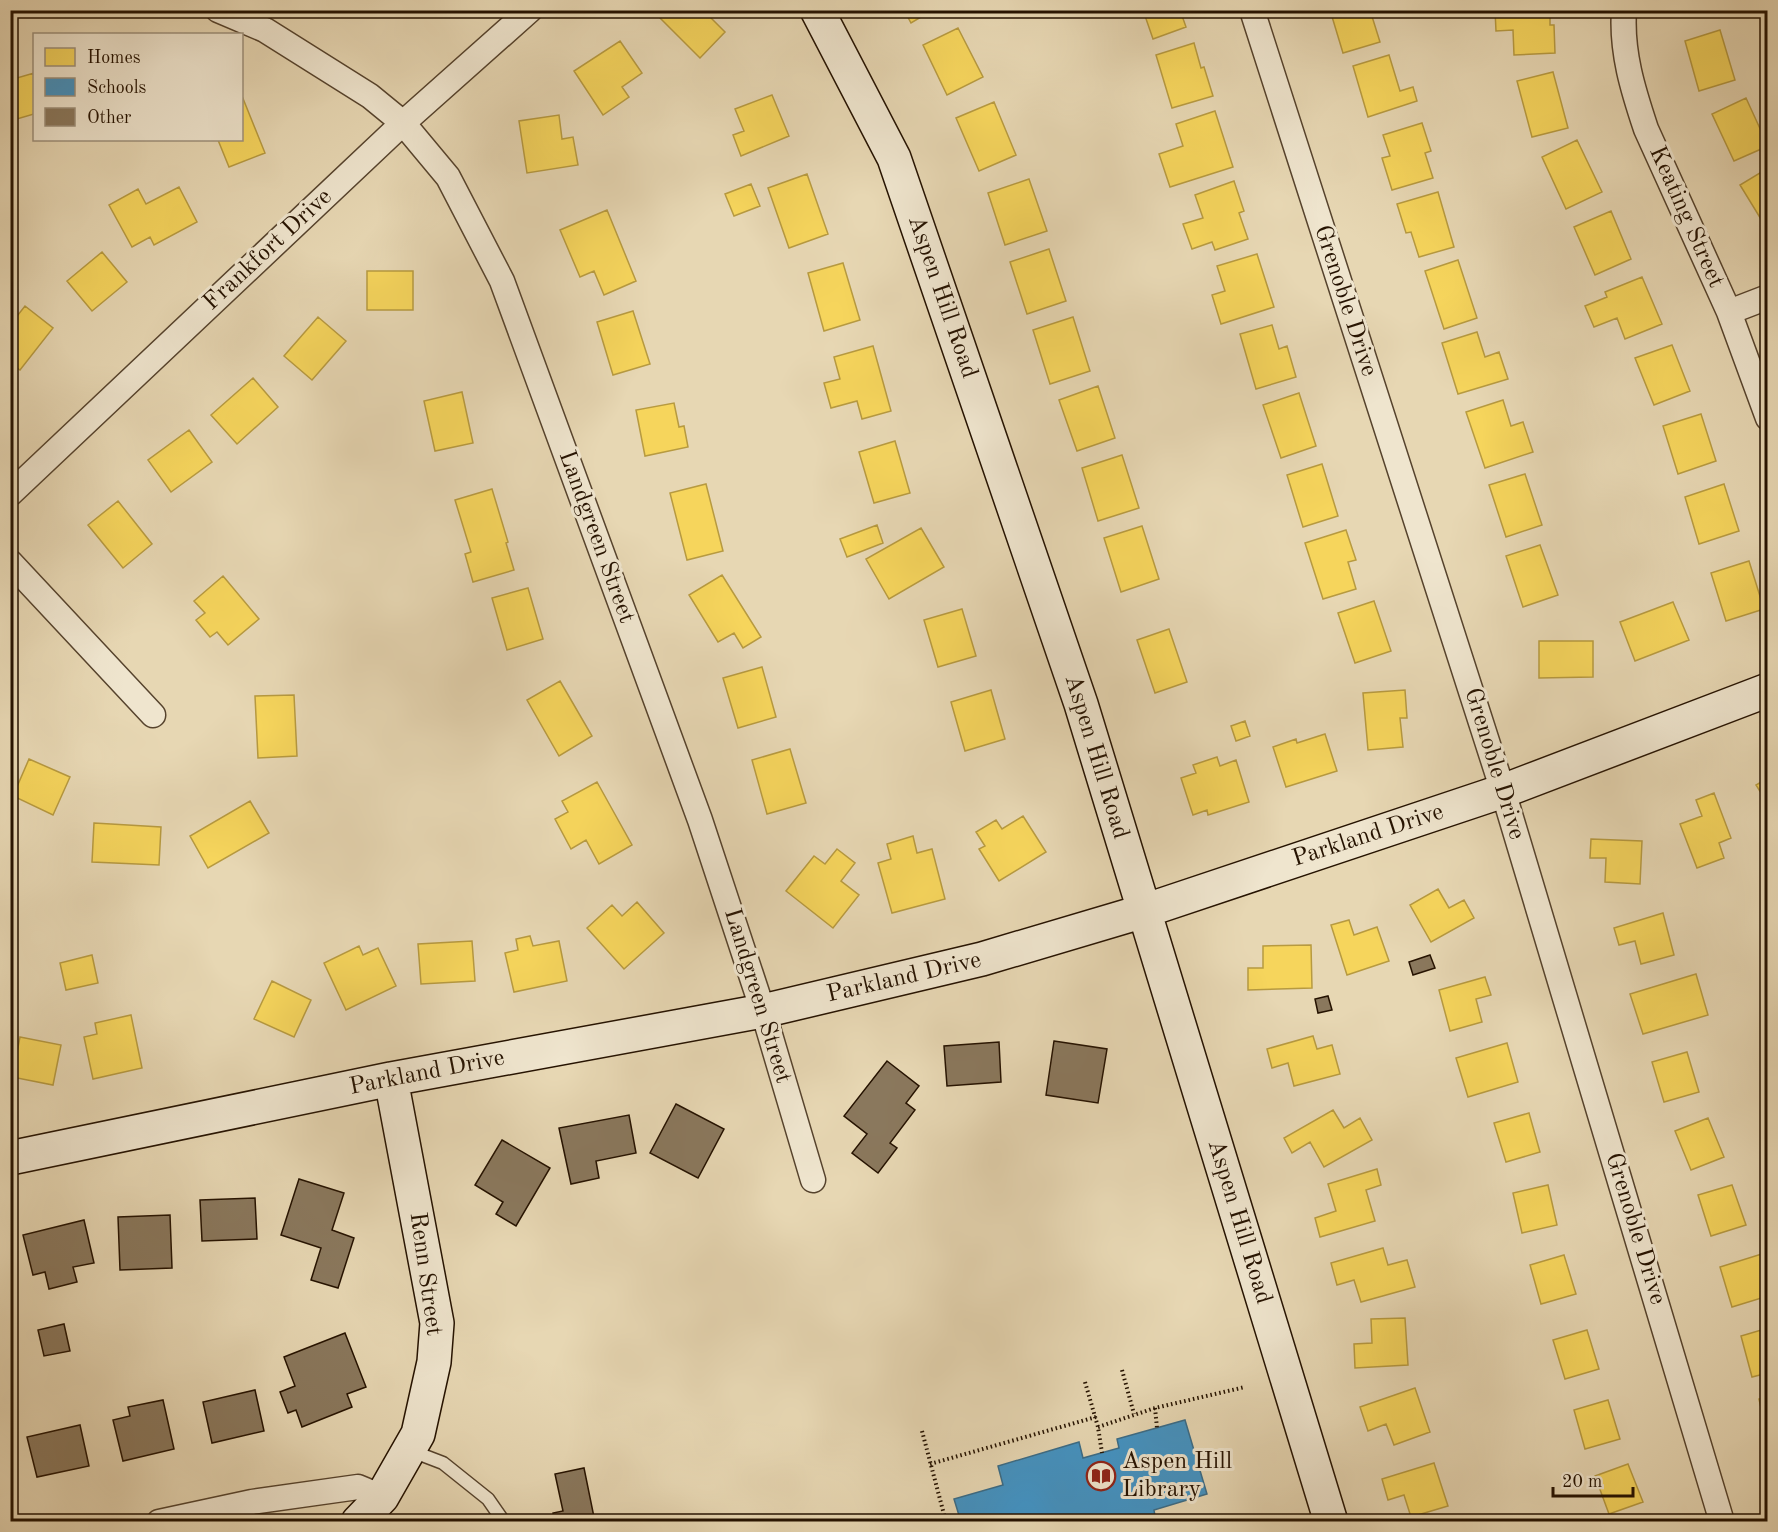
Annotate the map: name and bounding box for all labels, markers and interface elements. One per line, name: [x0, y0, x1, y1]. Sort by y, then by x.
legend: [33, 33, 243, 141]
text: Homes: [87, 49, 141, 67]
text: Schools: [87, 79, 147, 97]
text: Other: [87, 109, 132, 127]
street label: Keating Street: [1644, 143, 1728, 291]
street label: Frankfort Drive: [199, 185, 337, 315]
street label: Aspen Hill Road: [903, 213, 981, 381]
street label: Grenoble Drive: [1309, 223, 1381, 379]
street label: Landgreen Street: [554, 448, 638, 626]
street label: Aspen Hill Road: [1060, 672, 1132, 842]
street label: Grenoble Drive: [1460, 685, 1528, 843]
street label: Parkland Drive: [1289, 800, 1447, 872]
street label: Landgreen Street: [719, 906, 795, 1086]
street label: Parkland Drive: [825, 949, 983, 1007]
street label: Parkland Drive: [347, 1046, 507, 1100]
street label: Aspen Hill Road: [1203, 1137, 1275, 1307]
street label: Grenoble Drive: [1601, 1150, 1669, 1308]
street label: Renn Street: [404, 1211, 446, 1337]
place label: Aspen Hill Library: [1122, 1450, 1232, 1502]
library icon: Aspen Hill Library: [1085, 1460, 1117, 1492]
scale bar: [1553, 1460, 1632, 1498]
text: 20 m: [1562, 1473, 1602, 1491]

